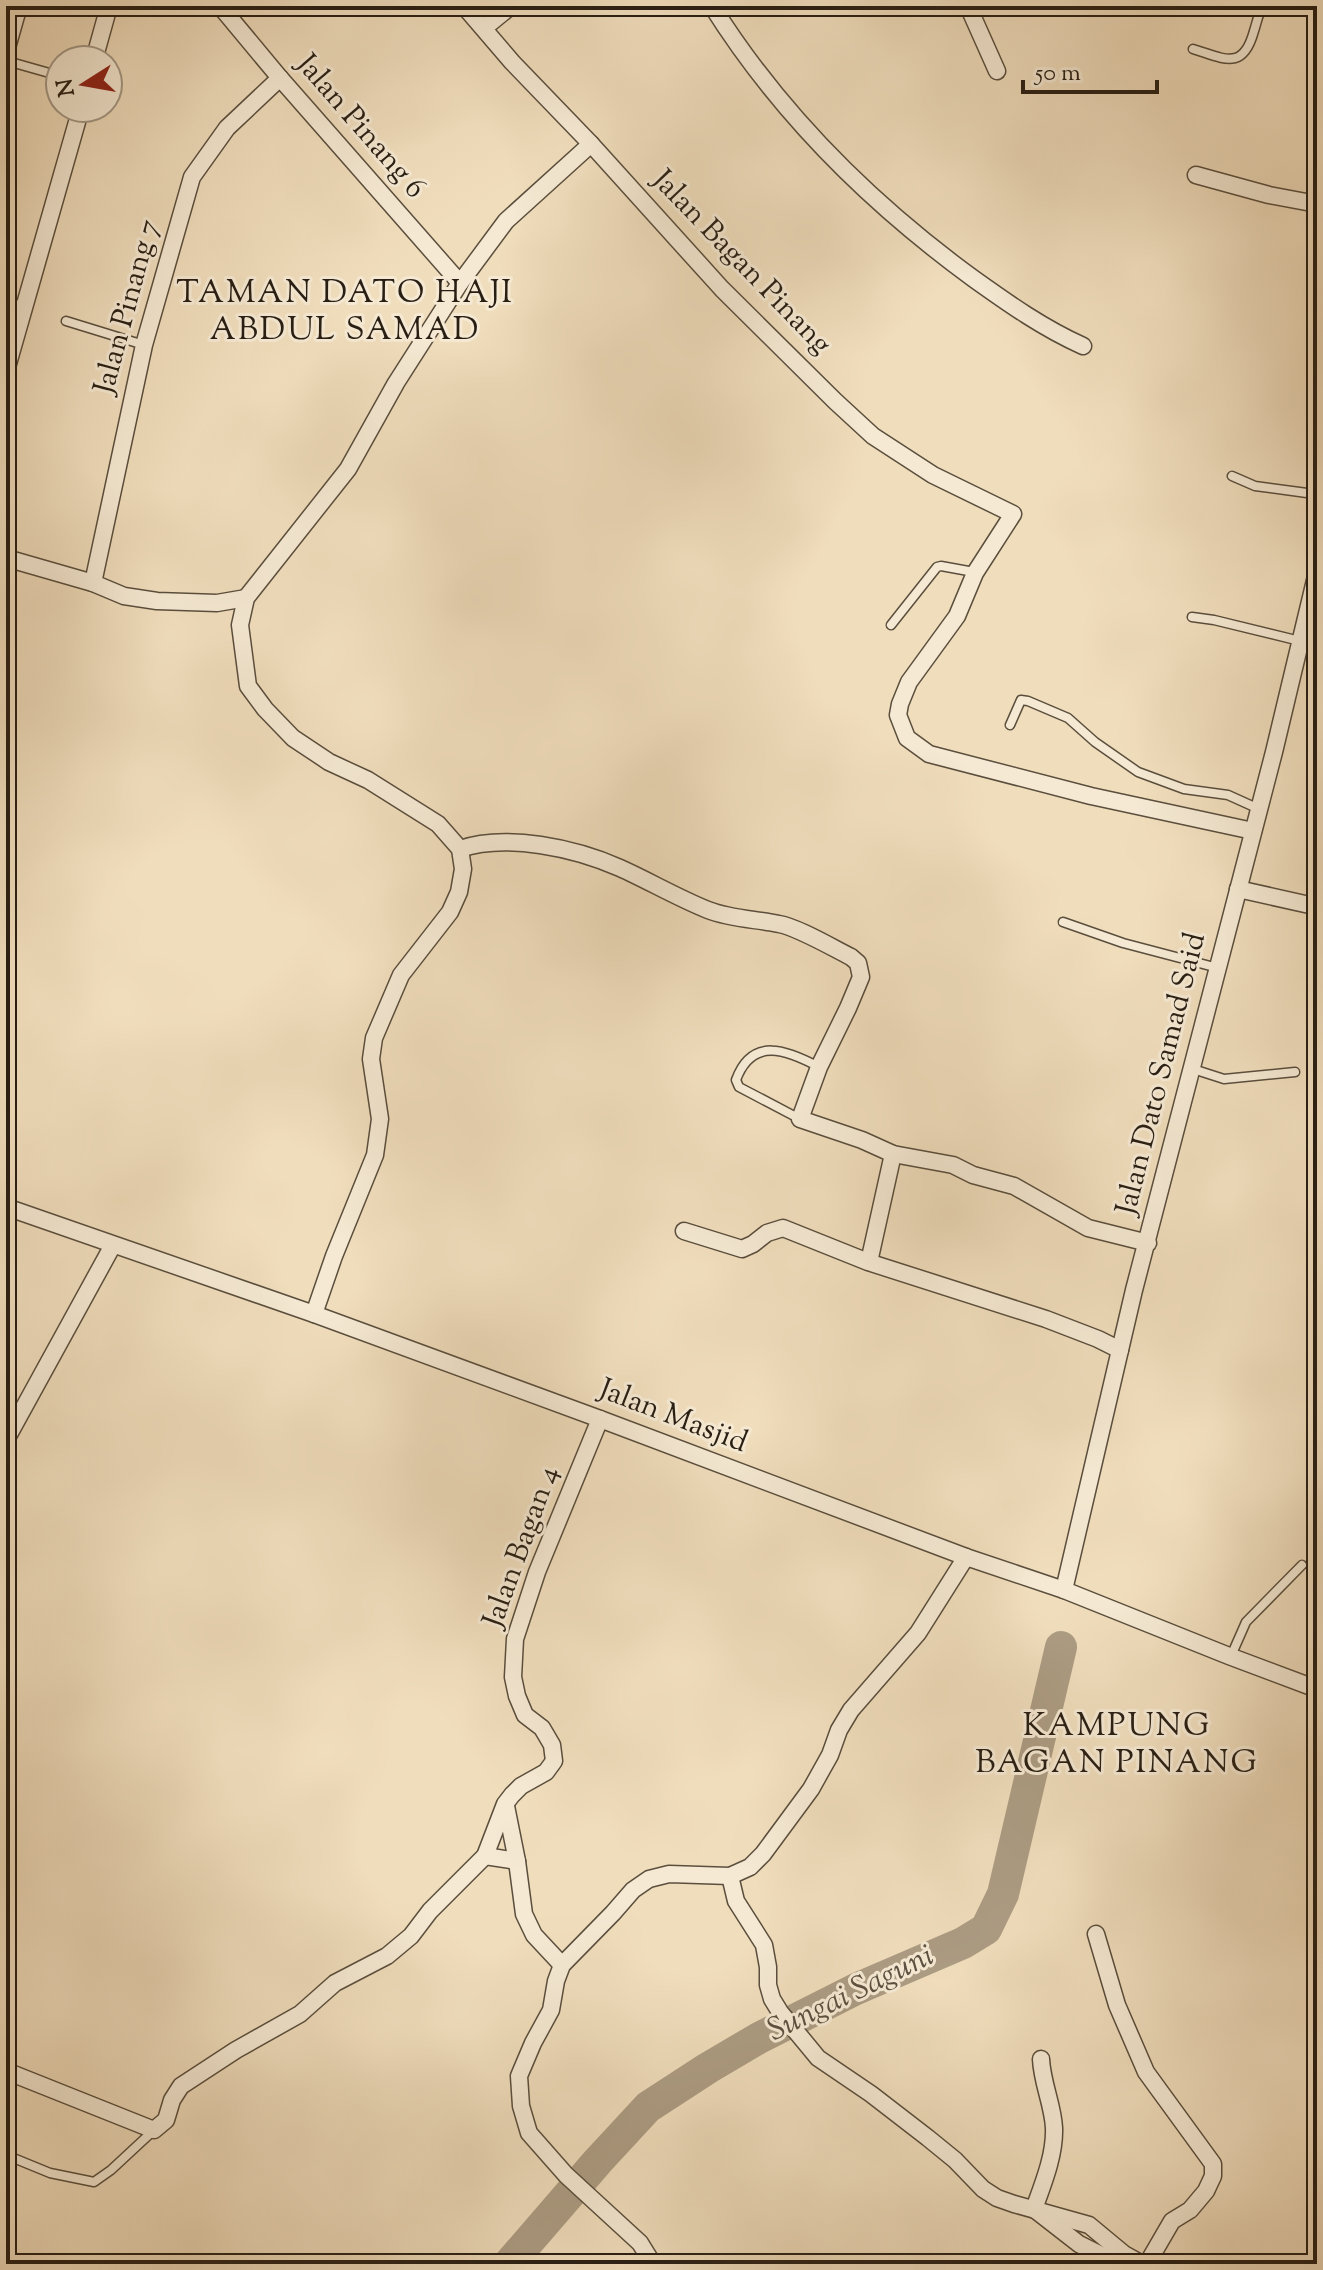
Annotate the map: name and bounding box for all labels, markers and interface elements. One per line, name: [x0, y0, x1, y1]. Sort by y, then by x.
north arrow: [44, 44, 124, 124]
street label: Jalan Pinang 6: [284, 44, 435, 209]
scale bar: [1023, 44, 1157, 94]
text: 50 m: [1033, 57, 1081, 91]
text: N: [50, 75, 85, 99]
street label: Jalan Bagan Pinang: [640, 159, 841, 365]
street label: Jalan Pinang 7: [84, 215, 172, 401]
district label: TAMAN DATO HAJI ABDUL SAMAD: [176, 271, 514, 354]
street label: Jalan Dato Samad Said: [1106, 928, 1218, 1222]
street label: Jalan Masjid: [591, 1368, 753, 1465]
street label: Jalan Bagan 4: [472, 1460, 571, 1636]
district label: KAMPUNG BAGAN PINANG: [975, 1704, 1259, 1787]
water label: Sungai Saguni: [760, 1934, 942, 2054]

